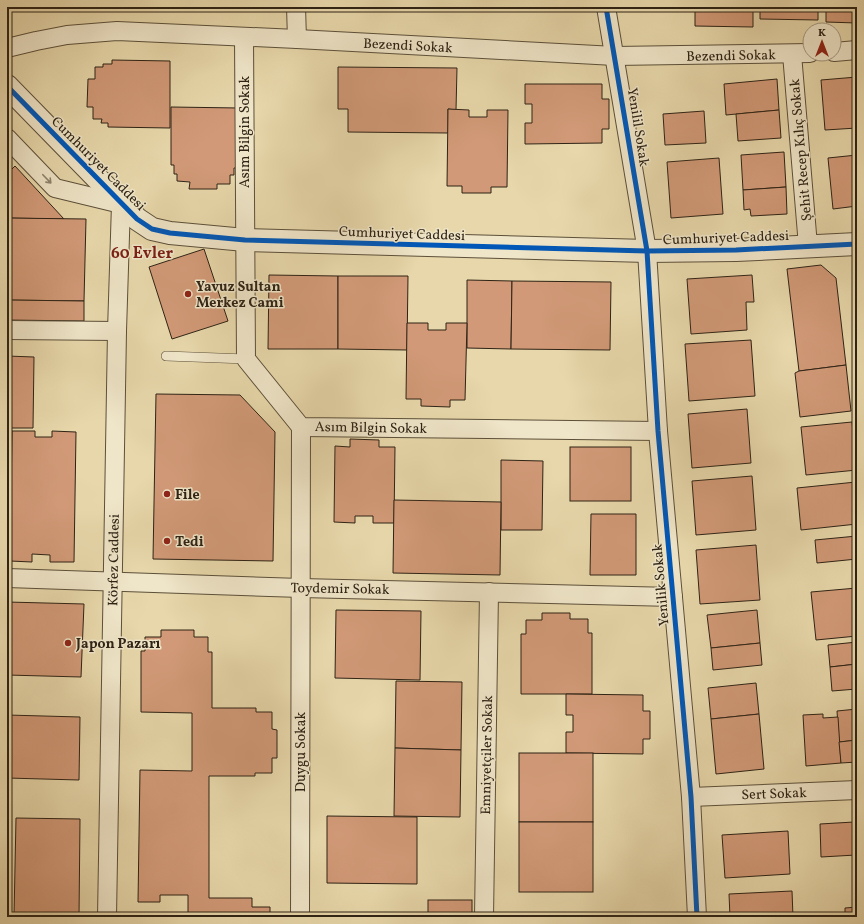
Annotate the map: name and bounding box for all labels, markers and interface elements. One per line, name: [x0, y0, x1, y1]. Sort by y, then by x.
north arrow: [802, 22, 842, 62]
text: K: [818, 26, 826, 41]
street label: Bezendi Sokak: [363, 35, 453, 58]
street label: Bezendi Sokak: [686, 46, 776, 67]
street label: Asım Bilgin Sokak: [236, 76, 255, 188]
street label: Şehit Recep Kılıç Sokak: [786, 78, 817, 222]
street label: Yenilil Sokak: [622, 87, 653, 168]
street label: Cumhuriyet Caddesi: [47, 113, 149, 215]
one-way arrow: [42, 174, 52, 184]
street label: Cumhuriyet Caddesi: [339, 223, 465, 246]
street label: Cumhuriyet Caddesi: [663, 227, 789, 250]
district label: 60 Evler: [111, 243, 173, 265]
place label: Yavuz Sultan Merkez Cami: [196, 278, 284, 313]
marker: Yavuz Sultan Merkez Cami: [183, 289, 193, 299]
street label: Asım Bilgin Sokak: [315, 418, 428, 439]
place label: File: [175, 486, 200, 505]
marker: File: [162, 489, 172, 499]
street label: Körfez Caddesi: [104, 514, 125, 606]
place label: Tedi: [175, 533, 204, 552]
marker: Tedi: [162, 536, 172, 546]
street label: Yenilik Sokak: [648, 542, 675, 627]
street label: Toydemir Sokak: [290, 579, 390, 600]
place label: Japon Pazarı: [75, 635, 161, 654]
marker: Japon Pazarı: [63, 638, 73, 648]
street label: Emniyetçiler Sokak: [477, 695, 498, 815]
street label: Duygu Sokak: [292, 711, 311, 792]
street label: Sert Sokak: [741, 784, 807, 805]

